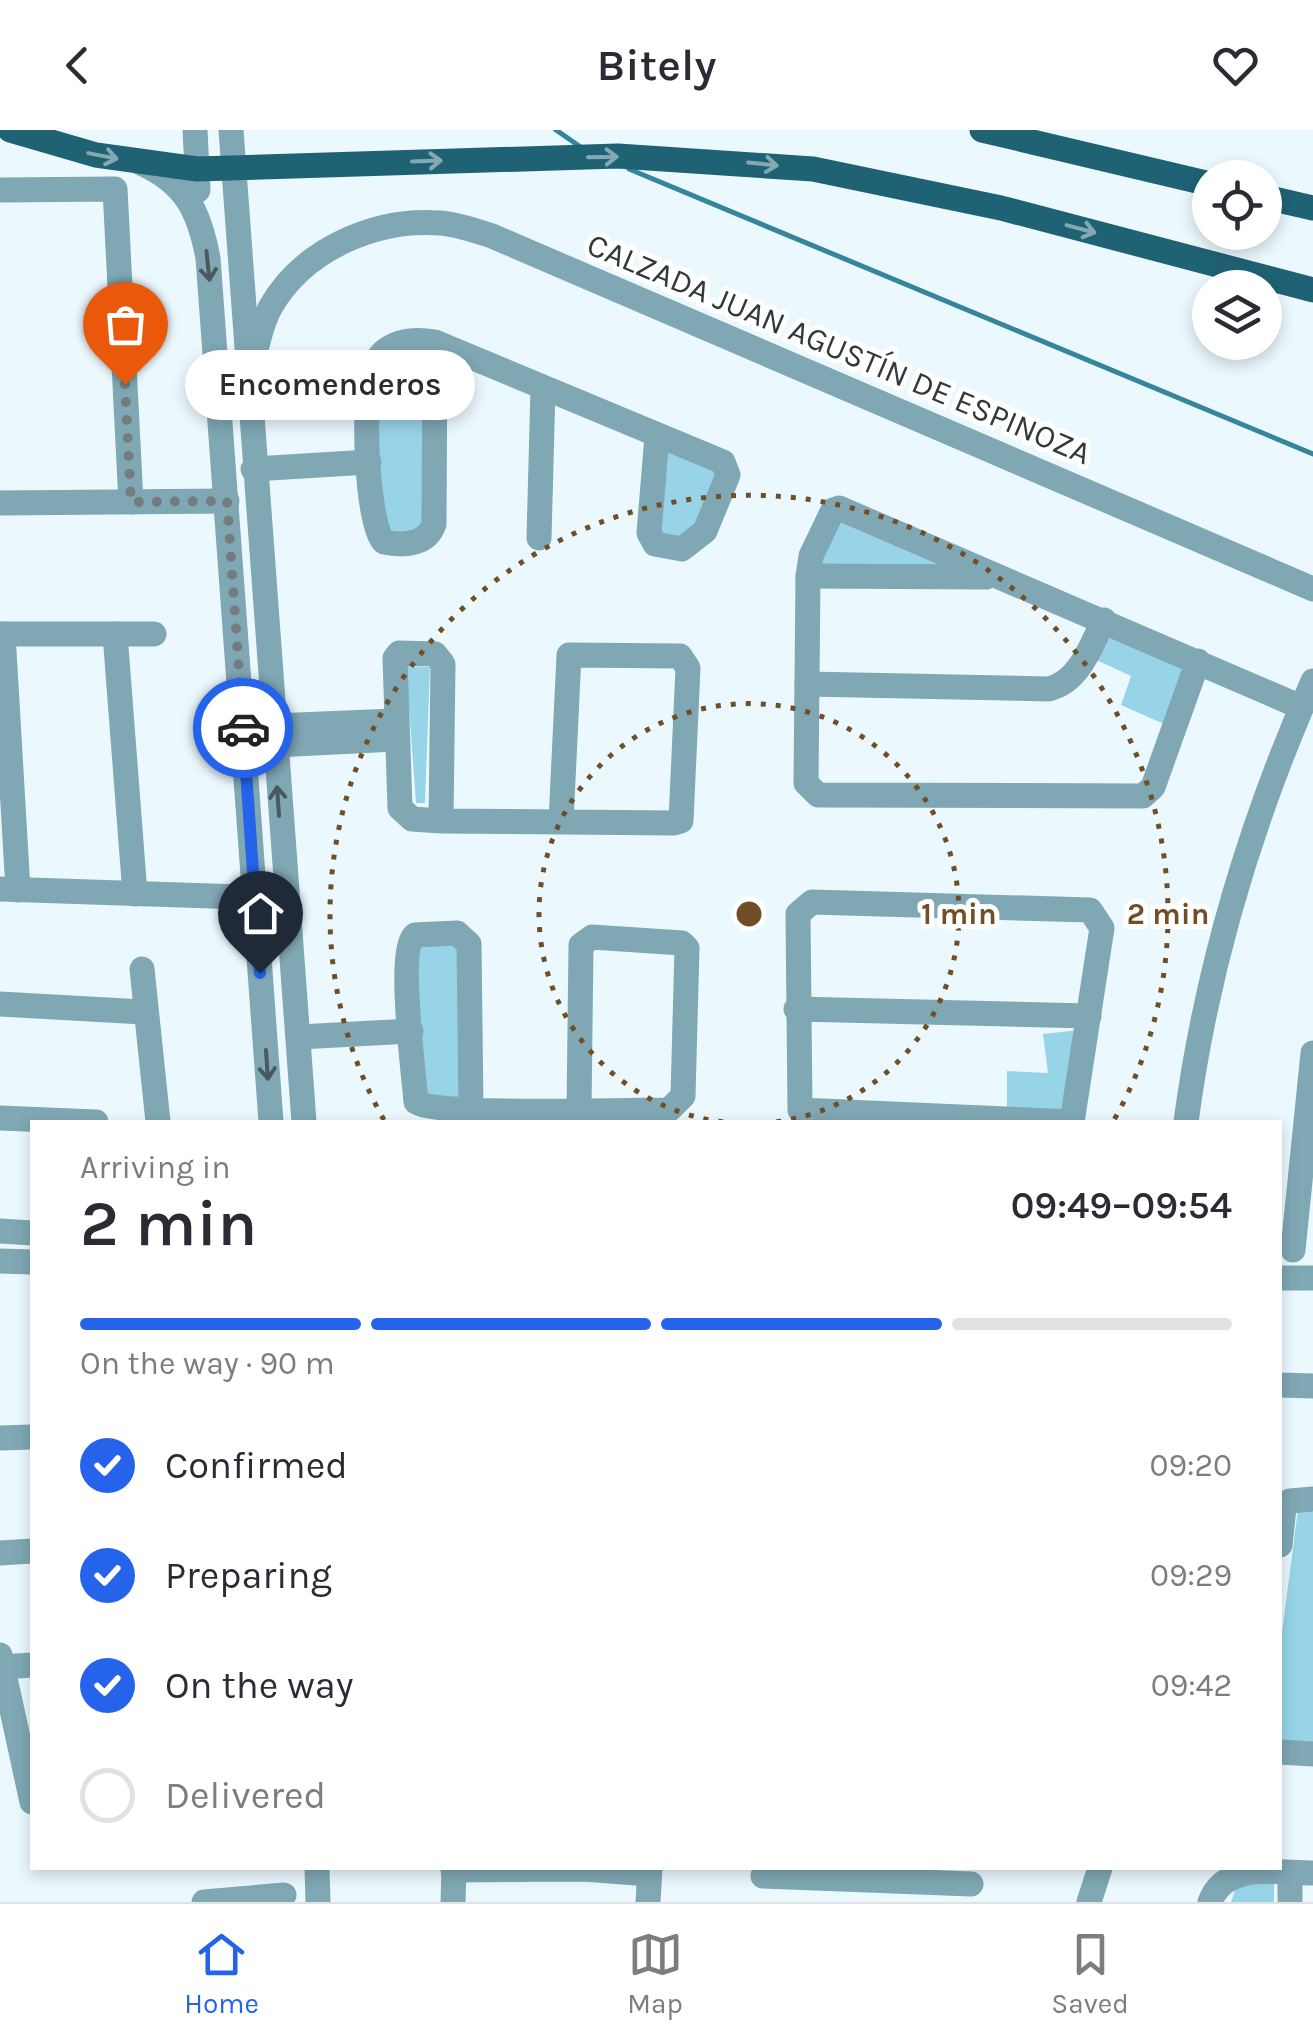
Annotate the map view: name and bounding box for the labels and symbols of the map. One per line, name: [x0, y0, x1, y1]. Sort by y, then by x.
one-way arrow: [87, 147, 119, 166]
one-way arrow: [586, 147, 618, 166]
one-way arrow: [411, 151, 443, 170]
one-way arrow: [747, 154, 779, 173]
one-way arrow: [1065, 221, 1096, 240]
street label: CALZADA JUAN AGUSTÍN DE ESPINOZA: [582, 224, 1097, 472]
one-way arrow: [199, 250, 218, 282]
pin: [83, 282, 168, 385]
callout: Encomenderos: [185, 349, 475, 419]
courier: [193, 678, 293, 778]
one-way arrow: [269, 786, 288, 818]
pin: [218, 871, 303, 974]
centre of rings: [731, 896, 767, 932]
text: 1 min: [921, 896, 997, 932]
text: 2 min: [1127, 896, 1209, 932]
one-way arrow: [257, 1048, 276, 1080]

